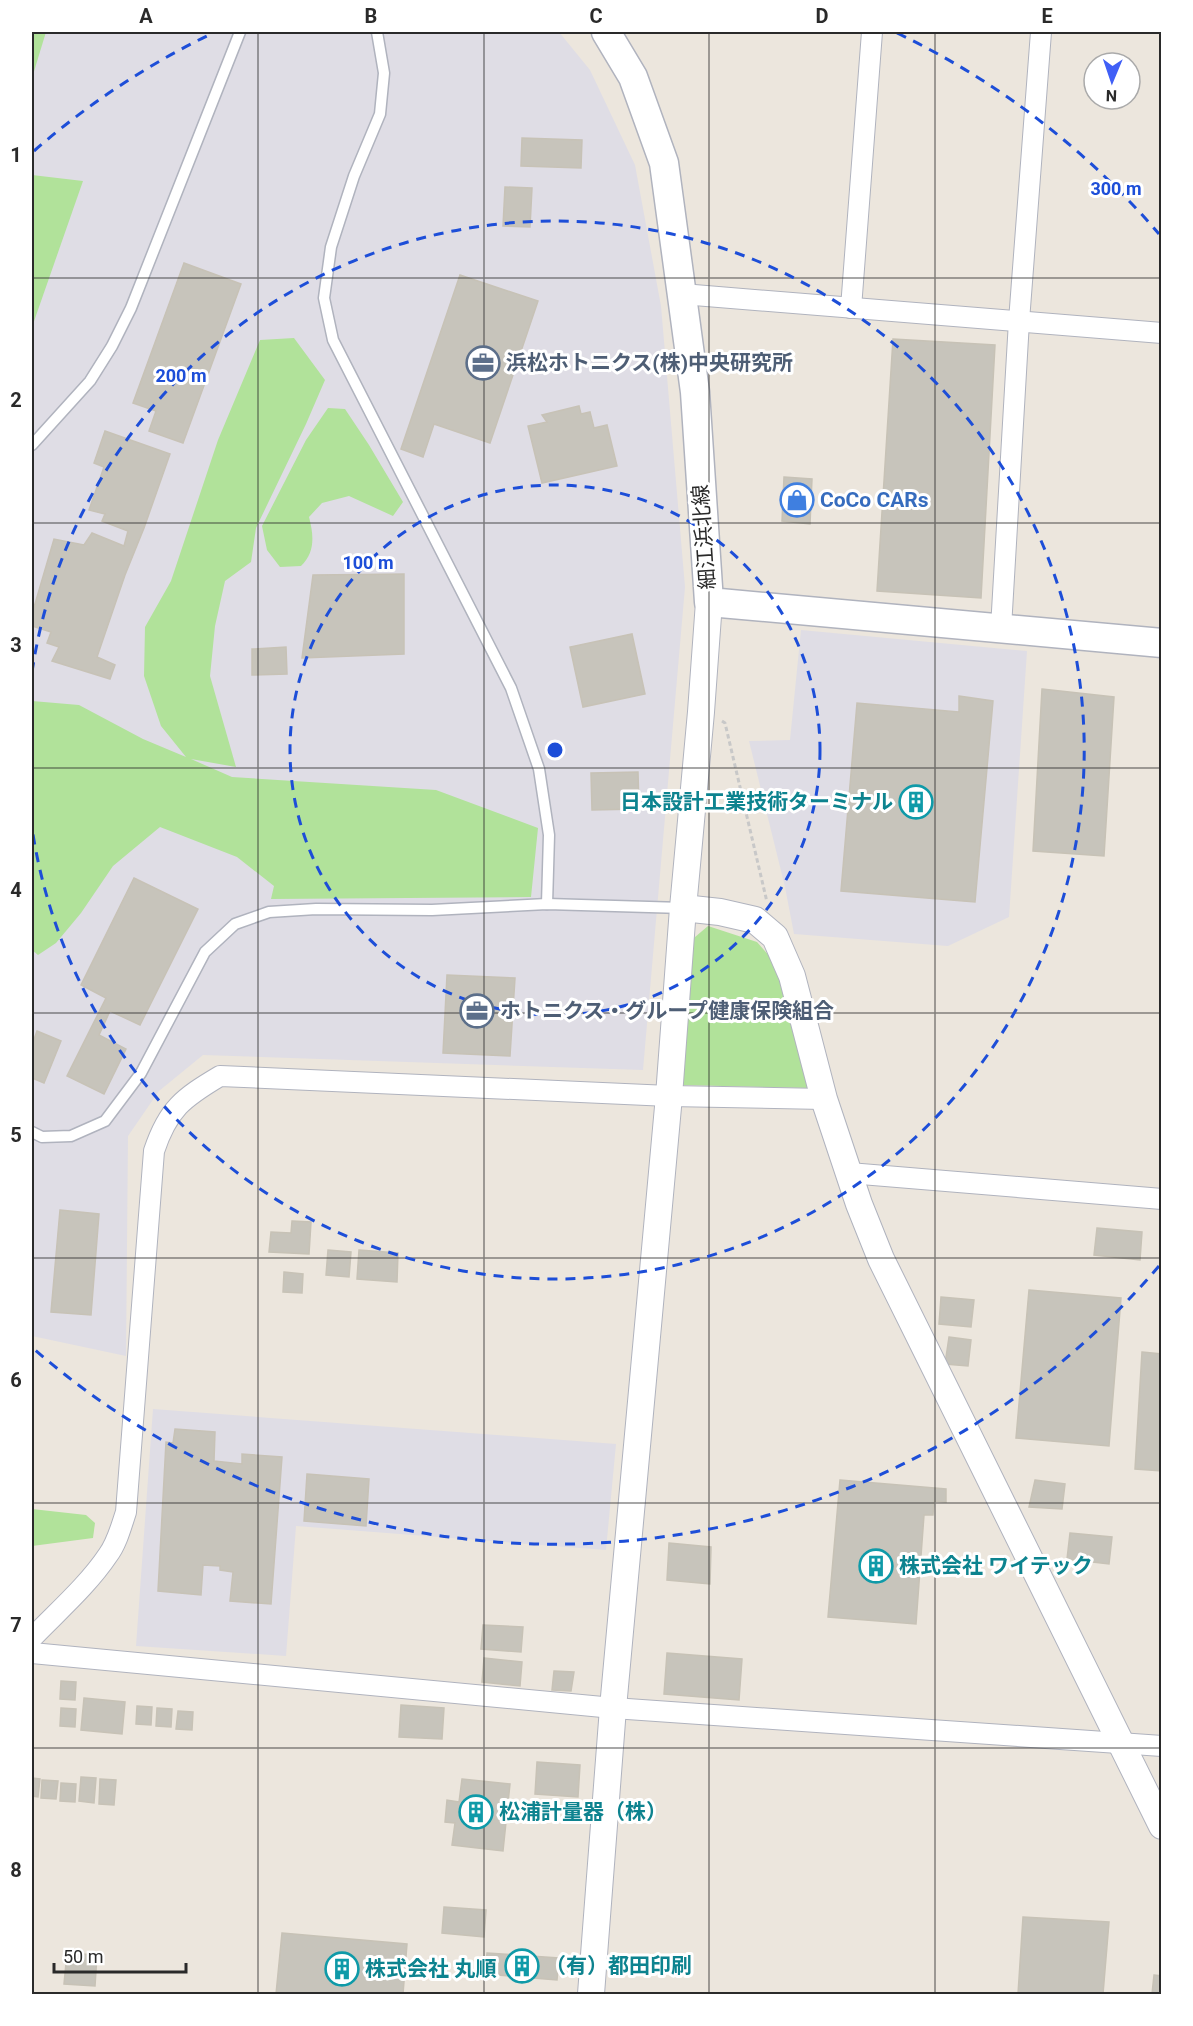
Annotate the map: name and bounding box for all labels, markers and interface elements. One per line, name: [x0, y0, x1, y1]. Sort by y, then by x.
text: A: [139, 4, 153, 28]
text: B: [365, 4, 377, 28]
text: C: [589, 4, 603, 28]
text: D: [816, 4, 829, 28]
text: E: [1041, 4, 1053, 28]
north arrow: [1082, 51, 1142, 111]
text: N: [1106, 86, 1117, 105]
text: 1: [10, 143, 22, 167]
text: 300 m: [1090, 178, 1142, 199]
office icon: 浜松ホトニクス(株)中央研究所: [465, 345, 501, 381]
place label: 浜松ホトニクス(株)中央研究所: [506, 351, 793, 375]
text: 200 m: [155, 365, 207, 386]
text: 2: [10, 388, 22, 412]
shop icon: CoCo CARs: [779, 482, 815, 518]
street label: 細江浜北線: [688, 484, 720, 590]
place label: CoCo CARs: [820, 488, 929, 512]
text: 100 m: [342, 552, 394, 573]
text: 3: [10, 633, 22, 657]
centre of rings: [545, 740, 565, 760]
building icon: 日本設計工業技術ターミナル: [898, 784, 934, 820]
place label: 日本設計工業技術ターミナル: [620, 790, 893, 814]
text: 4: [10, 878, 22, 902]
office icon: ホトニクス・グループ健康保険組合: [459, 993, 495, 1029]
place label: ホトニクス・グループ健康保険組合: [500, 999, 834, 1023]
text: 5: [10, 1123, 22, 1147]
text: 6: [10, 1368, 22, 1392]
building icon: 株式会社 ワイテック: [858, 1548, 894, 1584]
place label: 株式会社 ワイテック: [899, 1554, 1093, 1578]
text: 7: [10, 1613, 22, 1637]
building icon: 松浦計量器（株）: [458, 1794, 494, 1830]
place label: 松浦計量器（株）: [499, 1800, 667, 1824]
text: 8: [10, 1858, 22, 1882]
scale bar: [54, 1936, 186, 1974]
text: 50 m: [63, 1946, 103, 1967]
building icon: （有）都田印刷: [504, 1948, 540, 1984]
building icon: 株式会社 丸順: [324, 1951, 360, 1987]
place label: （有）都田印刷: [545, 1954, 692, 1978]
place label: 株式会社 丸順: [365, 1957, 497, 1981]

